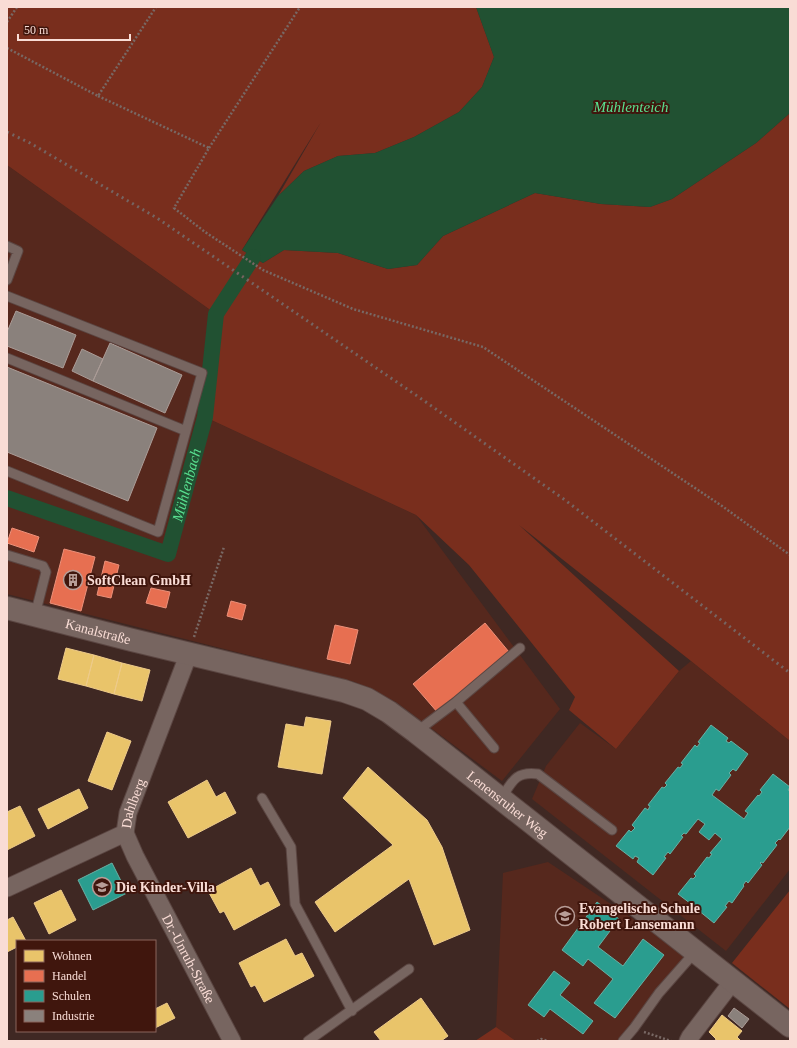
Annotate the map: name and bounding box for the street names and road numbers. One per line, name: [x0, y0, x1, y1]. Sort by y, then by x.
street label: Kanalstraße: [64, 616, 132, 647]
street label: Lenensruher Weg: [464, 768, 551, 840]
street label: Dahlberg: [118, 776, 148, 829]
street label: Dr.-Unruh-Straße: [159, 912, 218, 1006]

